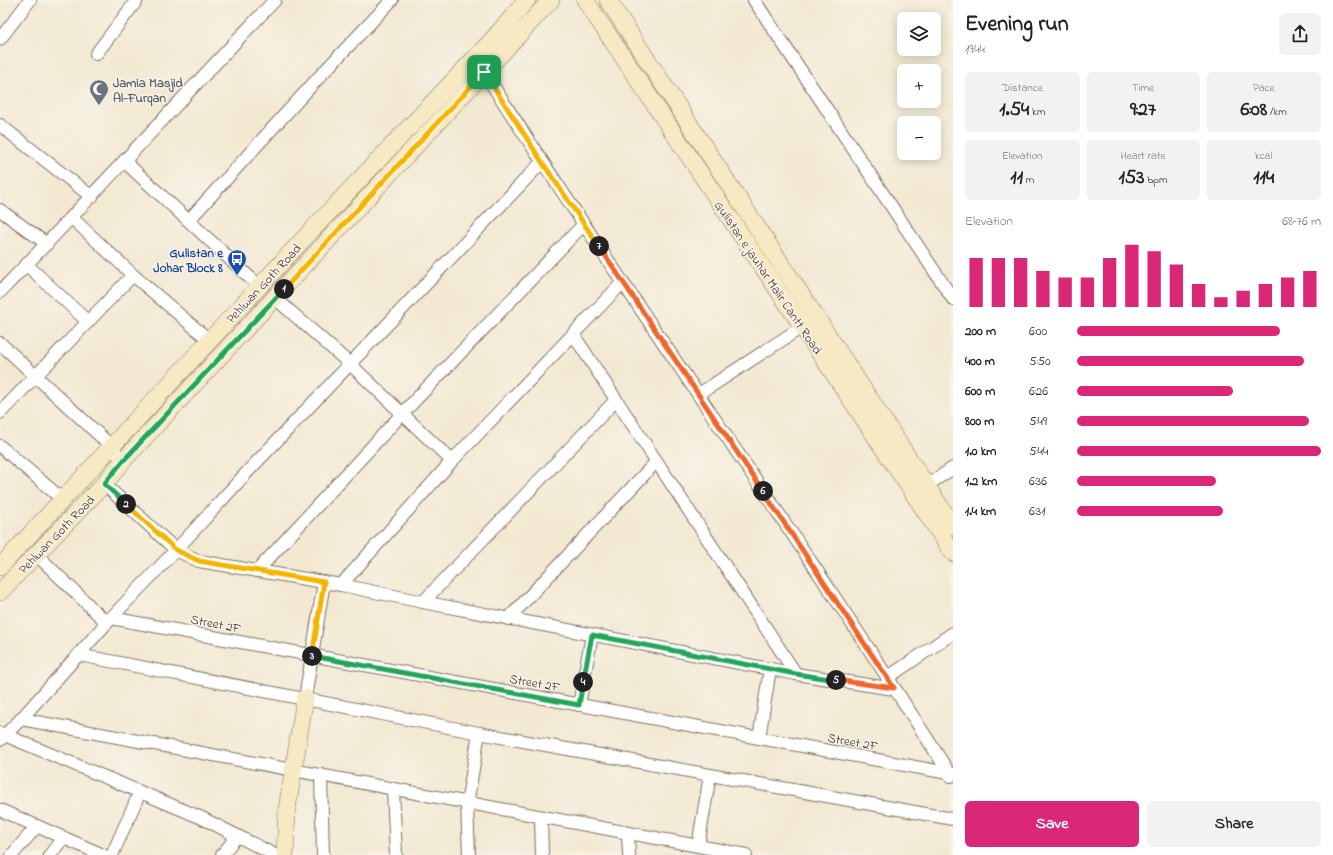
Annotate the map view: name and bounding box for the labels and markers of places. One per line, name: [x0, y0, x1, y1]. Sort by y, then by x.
pin: [467, 55, 501, 89]
place label: Jamia Masjid Al-Furqan: [113, 74, 184, 108]
mosque icon: Jamia Masjid Al-Furqan: [88, 78, 110, 106]
pin: 7: [589, 236, 609, 256]
place label: Gulistan e Johar Block 8: [153, 244, 224, 278]
bus stop icon: Gulistan e Johar Block 8: [226, 248, 248, 276]
pin: 1: [274, 279, 294, 299]
pin: 6: [753, 481, 773, 501]
pin: 2: [116, 494, 136, 514]
pin: 3: [302, 646, 322, 666]
pin: 5: [826, 670, 846, 690]
pin: 4: [573, 672, 593, 692]

